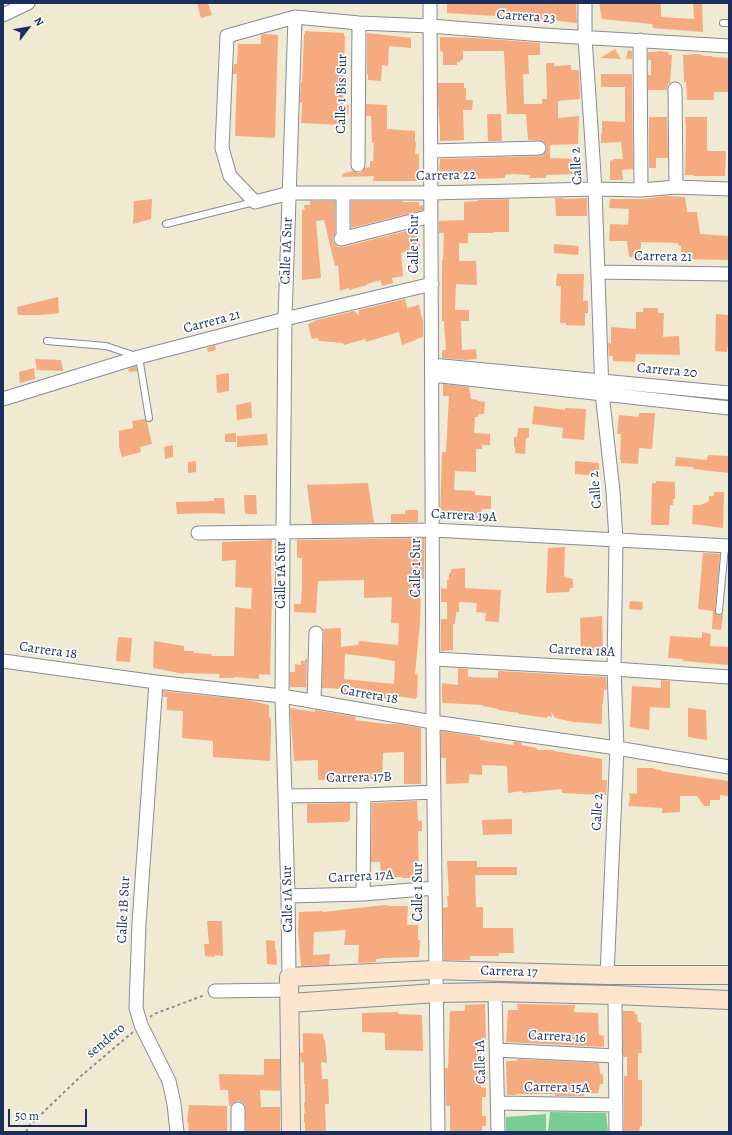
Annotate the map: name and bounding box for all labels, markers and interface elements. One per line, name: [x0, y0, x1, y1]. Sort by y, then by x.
street label: Carrera 23: [496, 7, 556, 27]
north arrow: [8, 8, 48, 48]
text: N: [30, 14, 47, 29]
street label: Calle 1 Bis Sur: [333, 54, 351, 134]
street label: Calle 2: [568, 147, 586, 185]
street label: Carrera 22: [416, 167, 476, 185]
street label: Calle 1 Sur: [407, 214, 423, 274]
street label: Calle 1A Sur: [277, 217, 297, 285]
street label: Carrera 21: [634, 248, 692, 266]
street label: Carrera 21: [182, 306, 242, 338]
street label: Carrera 20: [636, 360, 698, 382]
street label: Calle 2: [586, 470, 606, 510]
street label: Carrera 19A: [431, 506, 497, 526]
street label: Calle 1 Sur: [409, 538, 425, 598]
street label: Calle 1A Sur: [274, 541, 290, 609]
street label: Carrera 18: [18, 639, 78, 663]
street label: Carrera 18A: [548, 641, 616, 661]
street label: Carrera 18: [339, 682, 399, 708]
street label: Carrera 17B: [326, 769, 392, 787]
street label: Calle 2: [589, 793, 607, 831]
street label: Calle 1 Sur: [411, 862, 427, 922]
street label: Calle 1A Sur: [279, 865, 297, 933]
street label: Carrera 17A: [328, 867, 394, 887]
street label: Calle 1B Sur: [114, 876, 134, 944]
street label: Carrera 17: [480, 963, 538, 981]
street label: sendero: [83, 1020, 129, 1062]
street label: Carrera 16: [528, 1027, 586, 1047]
street label: Calle 1A: [472, 1040, 490, 1084]
street label: Carrera 15A: [524, 1079, 590, 1097]
scale bar: [10, 1101, 89, 1127]
text: 50 m: [15, 1108, 39, 1124]

